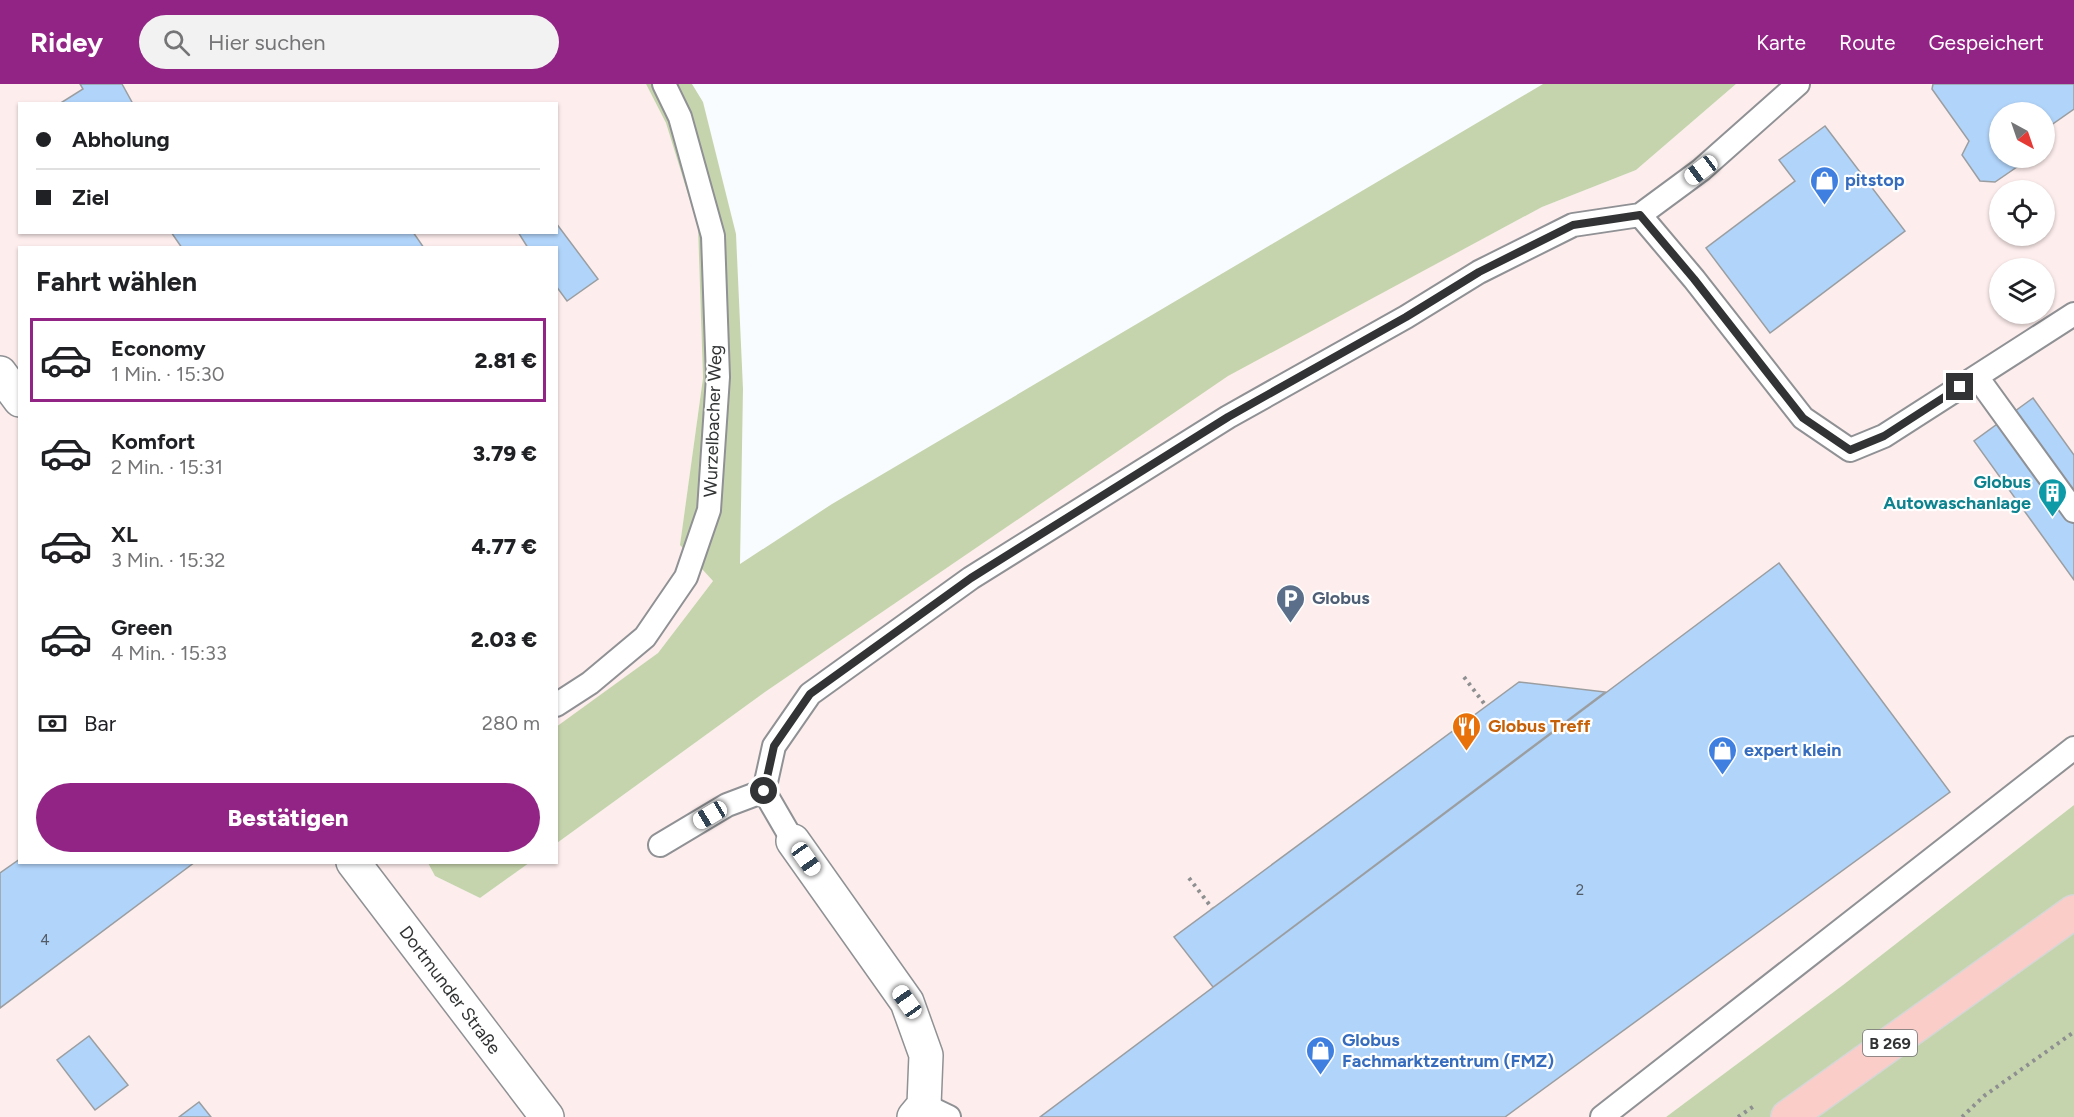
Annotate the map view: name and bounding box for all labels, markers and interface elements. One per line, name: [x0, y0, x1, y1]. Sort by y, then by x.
search box: [139, 15, 559, 69]
text: Ridey: [30, 25, 103, 59]
icon: search: [160, 26, 193, 59]
text: Hier suchen: [208, 29, 326, 56]
text: Karte: [1756, 30, 1806, 55]
text: Route: [1839, 30, 1895, 55]
text: Gespeichert: [1928, 30, 2044, 55]
north arrow: [1989, 102, 2055, 168]
map controls: [1989, 102, 2055, 324]
text: Abholung: [72, 126, 170, 153]
car: [1681, 152, 1721, 188]
shop icon: pitstop: [1808, 164, 1840, 206]
place label: pitstop: [1845, 169, 1905, 191]
button: locate: [1989, 180, 2055, 246]
text: Ziel: [72, 184, 109, 211]
button: layers: [1989, 258, 2055, 324]
text: Fahrt wählen: [36, 265, 197, 298]
icon: car: [39, 333, 93, 387]
text: Economy: [111, 335, 206, 362]
street label: Wurzelbacher Weg: [699, 344, 727, 498]
text: 2.81 €: [475, 347, 537, 374]
text: 1 Min. · 15:30: [111, 362, 225, 386]
route end: [1946, 373, 1973, 400]
icon: car: [39, 426, 93, 480]
text: Komfort: [111, 428, 195, 455]
text: 3.79 €: [473, 440, 537, 467]
text: 2 Min. · 15:31: [111, 455, 223, 479]
place label: Globus Autowaschanlage: [1883, 471, 2032, 514]
building icon: Globus Autowaschanlage: [2036, 476, 2068, 518]
icon: car: [39, 519, 93, 573]
text: XL: [111, 521, 138, 548]
text: 4.77 €: [471, 533, 537, 560]
text: 3 Min. · 15:32: [111, 548, 226, 572]
parking icon: Globus: [1275, 582, 1307, 624]
place label: Globus: [1312, 587, 1370, 609]
icon: car: [39, 612, 93, 666]
text: Green: [111, 614, 173, 641]
text: 2.03 €: [471, 626, 537, 653]
text: 4 Min. · 15:33: [111, 641, 227, 665]
icon: cash: [36, 707, 69, 740]
text: Bar: [84, 710, 116, 737]
restaurant icon: Globus Treff: [1451, 710, 1483, 752]
text: 280 m: [482, 711, 540, 735]
place label: Globus Treff: [1488, 715, 1592, 737]
shop icon: expert klein: [1707, 734, 1739, 776]
place label: expert klein: [1744, 739, 1841, 761]
route start: [750, 777, 777, 804]
button: Bestätigen: [36, 783, 540, 852]
car: [690, 798, 730, 832]
car: [788, 839, 824, 879]
house number: 2: [1576, 881, 1584, 899]
street label: Dortmunder Straße: [395, 921, 506, 1059]
house number: 4: [40, 931, 50, 949]
car: [889, 982, 925, 1022]
place label: Globus Fachmarktzentrum (FMZ): [1342, 1029, 1554, 1072]
road number: B 269: [1863, 1030, 1917, 1056]
shop icon: Globus Fachmarktzentrum (FMZ): [1305, 1034, 1337, 1076]

